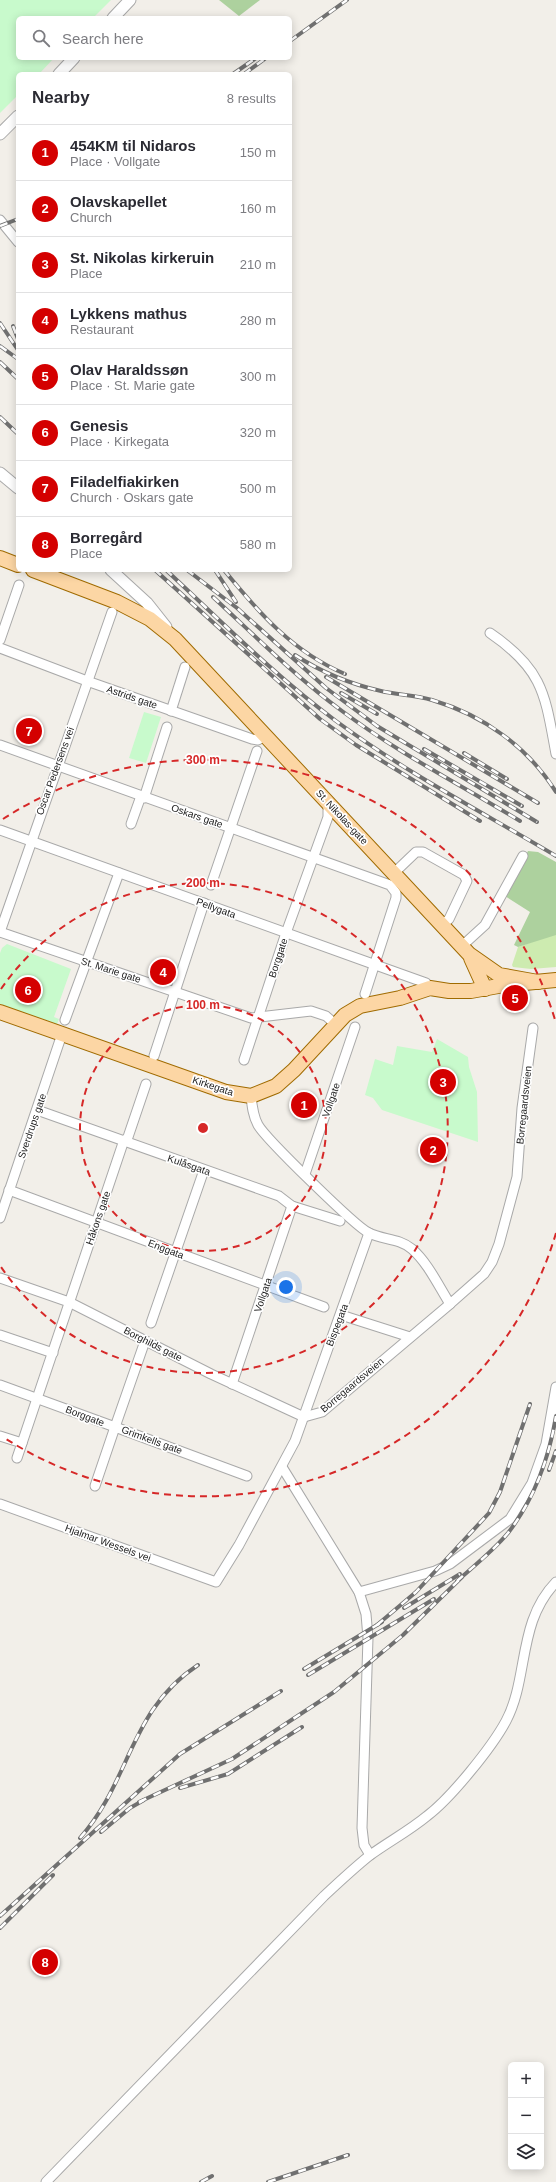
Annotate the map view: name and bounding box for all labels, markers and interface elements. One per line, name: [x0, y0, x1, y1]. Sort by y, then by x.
search box: [16, 16, 292, 60]
icon: search: [30, 27, 52, 49]
text: Search here: [62, 30, 144, 47]
text: Nearby: [32, 88, 90, 107]
text: 8 results: [227, 91, 276, 106]
text: 454KM til Nidaros: [70, 137, 196, 154]
text: 1: [41, 145, 49, 160]
text: 150 m: [240, 145, 276, 160]
text: Place · Vollgate: [70, 154, 160, 169]
text: Olavskapellet: [70, 193, 167, 210]
text: 2: [41, 201, 49, 216]
text: 160 m: [240, 201, 276, 216]
text: Church: [70, 210, 112, 225]
text: St. Nikolas kirkeruin: [70, 249, 214, 266]
text: 3: [41, 257, 49, 272]
text: 210 m: [240, 257, 276, 272]
text: Place: [70, 266, 103, 281]
text: Lykkens mathus: [70, 305, 187, 322]
text: 4: [41, 313, 49, 328]
text: 280 m: [240, 313, 276, 328]
text: Restaurant: [70, 322, 134, 337]
text: Olav Haraldssøn: [70, 361, 188, 378]
text: 5: [41, 369, 49, 384]
text: 300 m: [240, 369, 276, 384]
text: Place · St. Marie gate: [70, 378, 195, 393]
text: Genesis: [70, 417, 128, 434]
text: 6: [41, 425, 49, 440]
text: 320 m: [240, 425, 276, 440]
text: Place · Kirkegata: [70, 434, 169, 449]
text: Filadelfiakirken: [70, 473, 179, 490]
text: 7: [41, 481, 49, 496]
text: 500 m: [240, 481, 276, 496]
text: Church · Oskars gate: [70, 490, 194, 505]
text: Borregård: [70, 529, 143, 546]
text: 8: [41, 537, 49, 552]
text: 580 m: [240, 537, 276, 552]
text: Place: [70, 546, 103, 561]
street label: Astrids gate: [105, 683, 159, 711]
pin: 7: [16, 716, 42, 746]
street label: Oscar Pedersens vei: [34, 726, 76, 816]
text: 300 m: [186, 753, 220, 767]
street label: St. Nikolas-gate: [314, 787, 370, 847]
street label: Oskars gate: [170, 802, 225, 830]
text: 200 m: [186, 876, 220, 890]
street label: Pellygata: [195, 896, 238, 920]
street label: Borggate: [266, 937, 290, 979]
street label: St. Marie gate: [80, 955, 143, 985]
pin: 4: [150, 957, 176, 987]
pin: 6: [15, 975, 41, 1005]
pin: 5: [502, 983, 528, 1013]
text: 100 m: [186, 998, 220, 1012]
street label: Borregaardsveien: [514, 1065, 534, 1145]
pin: 3: [430, 1067, 456, 1097]
street label: Kirkegata: [191, 1074, 235, 1098]
street label: Vollgate: [320, 1081, 342, 1119]
pin: 1: [291, 1090, 317, 1120]
street label: Sverdrups gate: [16, 1092, 48, 1160]
centre of rings: [196, 1121, 210, 1135]
pin: 2: [420, 1135, 446, 1165]
street label: Kulåsgata: [166, 1153, 212, 1178]
street label: Håkons gate: [84, 1189, 112, 1246]
street label: Enggata: [147, 1237, 186, 1261]
street label: Vollgata: [252, 1276, 274, 1314]
your location: [276, 1277, 296, 1297]
street label: Bispegata: [324, 1302, 350, 1348]
street label: Borghilds gate: [122, 1325, 184, 1364]
street label: Borregaardsveien: [318, 1355, 386, 1415]
street label: Borggate: [64, 1404, 106, 1429]
street label: Grimkells gate: [120, 1424, 184, 1456]
street label: Hjalmar Wessels vei: [64, 1522, 152, 1564]
pin: 8: [32, 1947, 58, 1977]
map controls: [508, 2062, 544, 2170]
button: +: [508, 2062, 544, 2098]
button: −: [508, 2098, 544, 2134]
button: layers: [508, 2134, 544, 2170]

